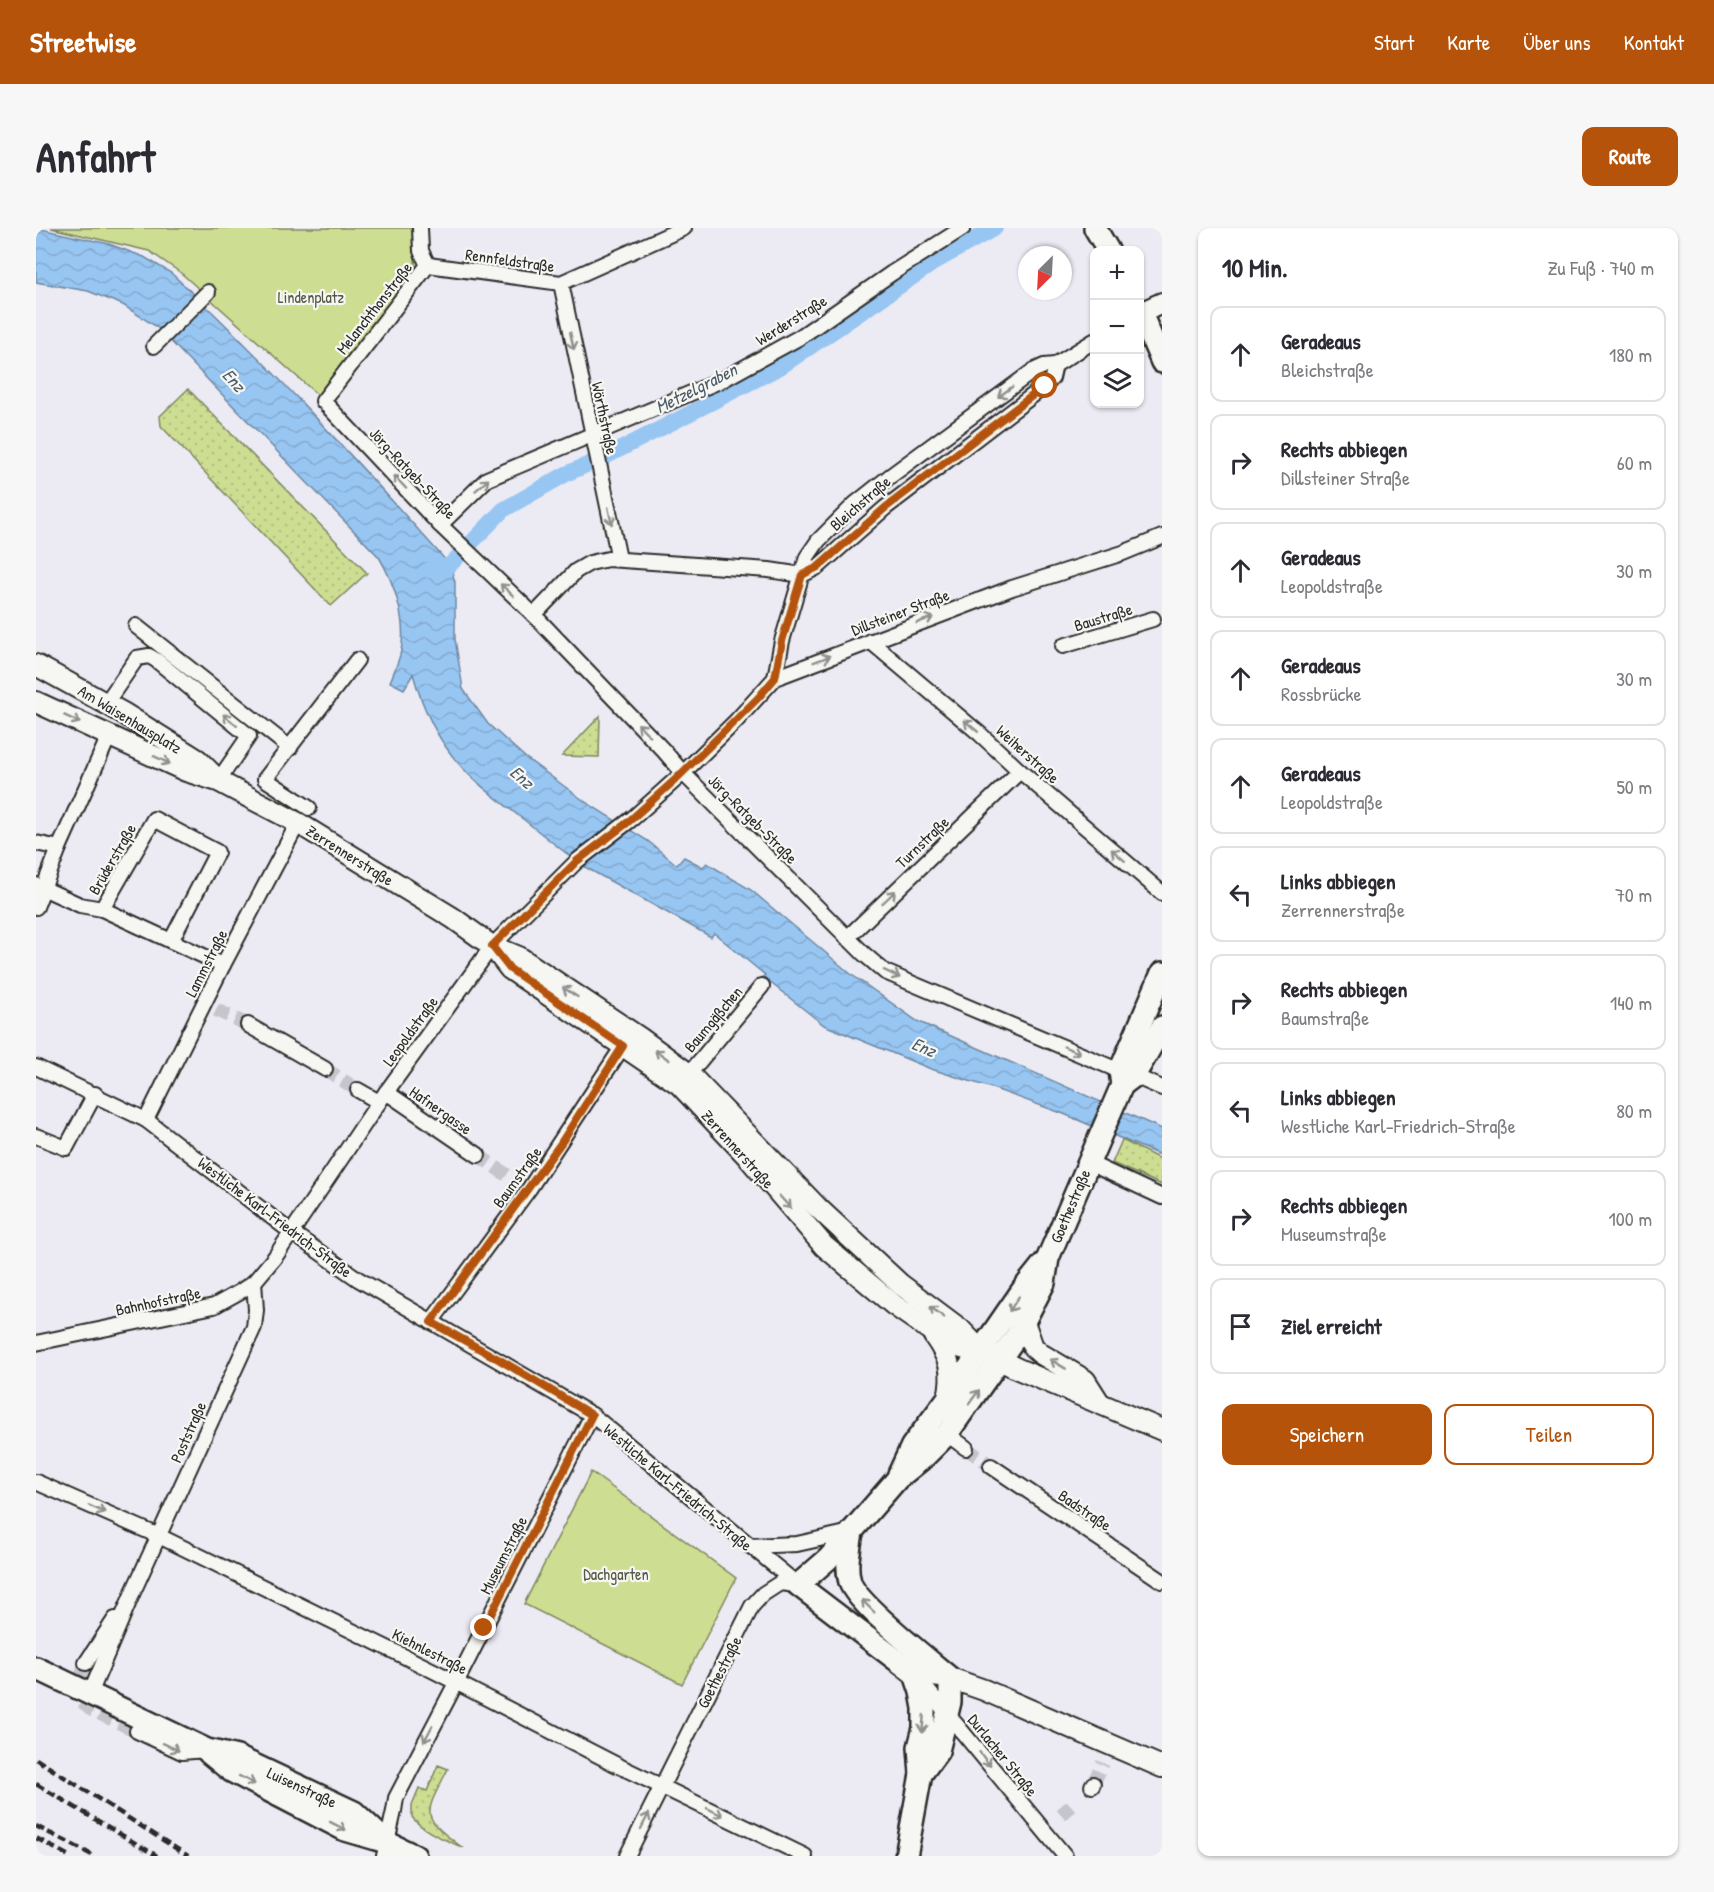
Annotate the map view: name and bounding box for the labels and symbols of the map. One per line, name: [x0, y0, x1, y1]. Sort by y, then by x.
street label: Rennfeldstraße: [464, 243, 557, 277]
north arrow: [1018, 246, 1072, 300]
street label: Melanchthonstraße: [331, 257, 417, 359]
park label: Lindenplatz: [278, 286, 344, 308]
street label: Werderstraße: [751, 289, 831, 351]
one-way arrow: [566, 331, 578, 350]
water label: Metzelgraben: [651, 356, 743, 419]
water label: Enz: [217, 363, 252, 398]
route start: [1031, 372, 1057, 398]
street label: Wörthstraße: [587, 380, 624, 457]
one-way arrow: [997, 386, 1013, 398]
street label: Jörg-Ratgeb-Straße: [365, 422, 462, 524]
street label: Bleichstraße: [825, 470, 896, 536]
one-way arrow: [393, 475, 407, 490]
one-way arrow: [474, 478, 489, 492]
one-way arrow: [604, 506, 616, 525]
one-way arrow: [500, 583, 515, 597]
street label: Dillsteiner Straße: [848, 583, 953, 641]
street label: Baustraße: [1071, 598, 1135, 636]
one-way arrow: [915, 614, 934, 625]
one-way arrow: [813, 653, 831, 664]
street label: Am Waisenhausplatz: [74, 679, 186, 759]
one-way arrow: [63, 713, 81, 725]
one-way arrow: [222, 714, 238, 727]
one-way arrow: [964, 719, 979, 733]
street label: Weiherstraße: [992, 720, 1065, 789]
one-way arrow: [637, 722, 651, 737]
one-way arrow: [152, 755, 171, 766]
water label: Enz: [505, 760, 540, 795]
street label: Jörg-Ratgeb-Straße: [704, 770, 803, 869]
street label: Turnstraße: [891, 811, 954, 873]
street label: Brüderstraße: [83, 819, 141, 898]
street label: Zerrennerstraße: [302, 819, 398, 891]
one-way arrow: [1110, 848, 1126, 861]
one-way arrow: [882, 890, 897, 904]
street label: Lammstraße: [180, 925, 233, 1000]
one-way arrow: [883, 969, 901, 981]
street label: Baumgäßchen: [679, 981, 747, 1057]
one-way arrow: [561, 985, 578, 998]
street label: Leopoldstraße: [377, 991, 443, 1070]
water label: Enz: [908, 1031, 941, 1064]
one-way arrow: [1062, 1045, 1080, 1057]
one-way arrow: [655, 1048, 671, 1061]
street label: Hafnergasse: [405, 1081, 477, 1140]
street label: Zerrennerstraße: [697, 1105, 780, 1194]
street label: Baumstraße: [487, 1141, 547, 1212]
street label: Westliche Karl-Friedrich-Straße: [193, 1152, 357, 1283]
street label: Goethestraße: [1045, 1165, 1096, 1246]
one-way arrow: [778, 1194, 792, 1209]
street label: Bahnhofstraße: [114, 1281, 203, 1321]
one-way arrow: [1008, 1295, 1020, 1312]
one-way arrow: [930, 1305, 946, 1318]
one-way arrow: [1050, 1358, 1067, 1370]
one-way arrow: [968, 1390, 980, 1406]
street label: Poststraße: [165, 1397, 211, 1466]
street label: Westliche Karl-Friedrich-Straße: [599, 1418, 757, 1556]
street label: Badstraße: [1054, 1484, 1116, 1536]
one-way arrow: [87, 1504, 105, 1515]
street label: Museumstraße: [474, 1512, 532, 1598]
park label: Dachgarten: [583, 1563, 649, 1585]
one-way arrow: [861, 1598, 875, 1613]
route end: [470, 1614, 496, 1640]
street label: Kiehnlestraße: [389, 1623, 472, 1680]
street label: Goethestraße: [691, 1632, 747, 1712]
street label: Durlacher Straße: [963, 1709, 1043, 1801]
one-way arrow: [917, 1713, 928, 1733]
one-way arrow: [422, 1725, 434, 1743]
one-way arrow: [161, 1742, 179, 1754]
one-way arrow: [978, 1751, 991, 1767]
street label: Luisenstraße: [264, 1761, 341, 1813]
one-way arrow: [238, 1774, 256, 1786]
one-way arrow: [705, 1807, 723, 1819]
one-way arrow: [639, 1813, 651, 1831]
one-way arrow: [328, 1821, 346, 1832]

